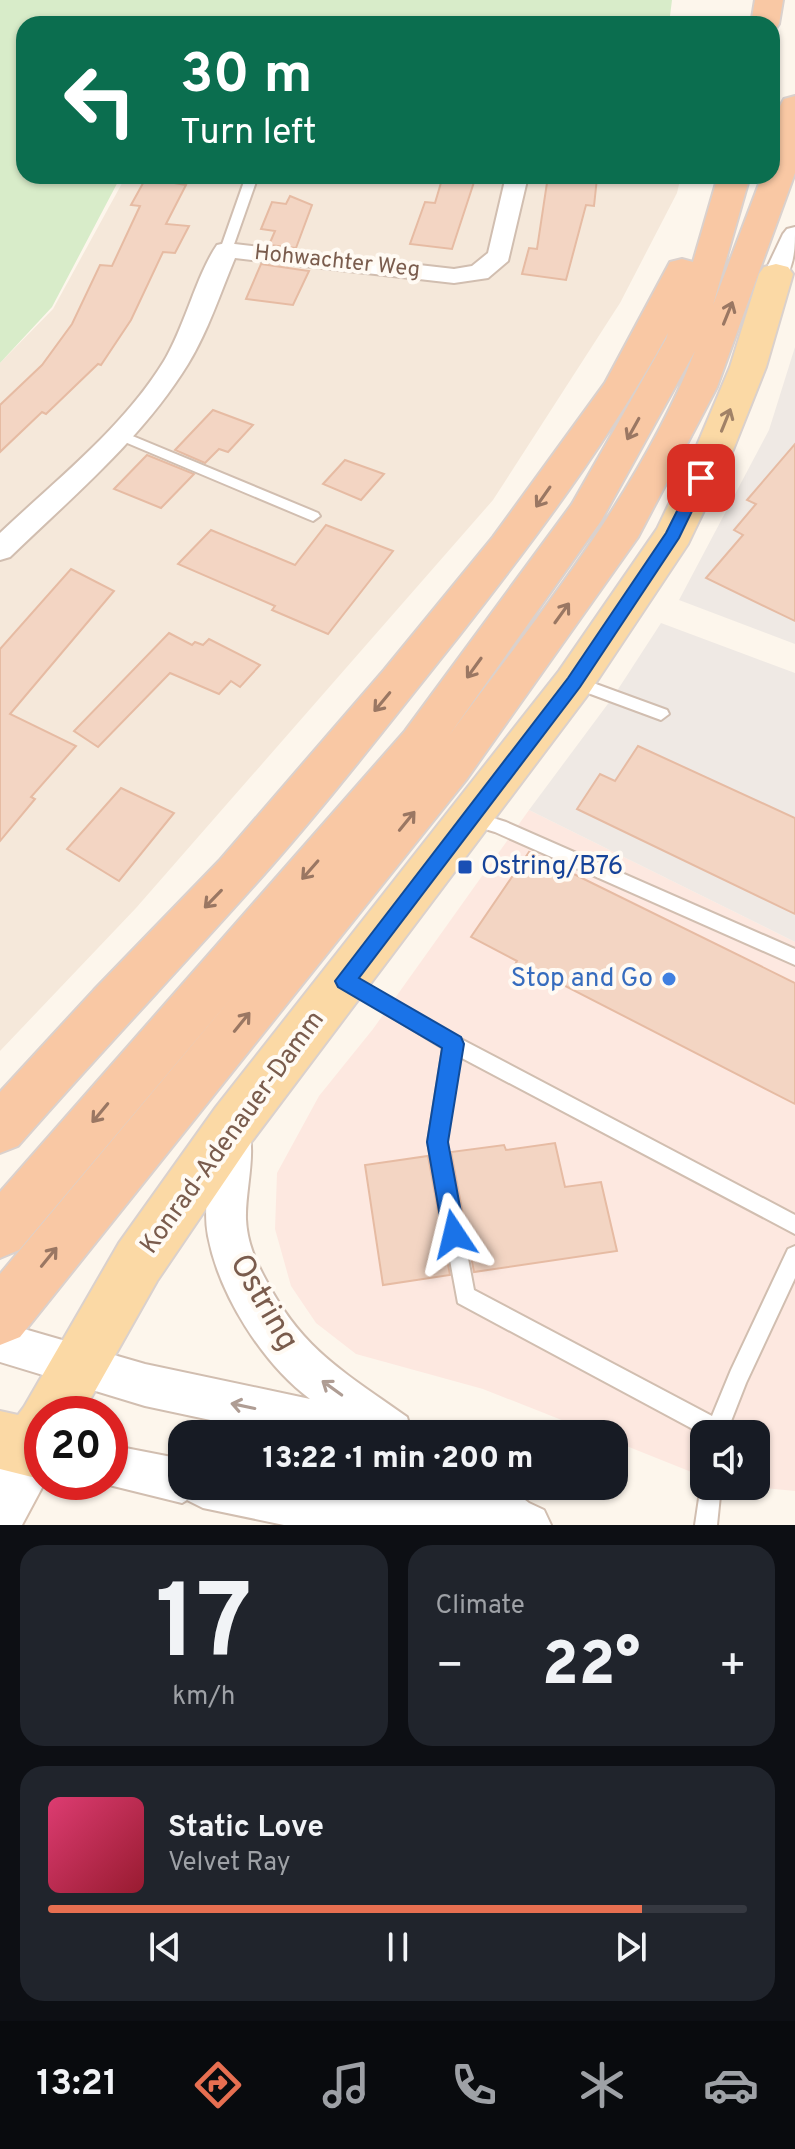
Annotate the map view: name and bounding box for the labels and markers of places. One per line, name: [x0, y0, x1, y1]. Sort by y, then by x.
pin: [667, 444, 735, 512]
place label: Ostring/B76: [481, 851, 623, 884]
marker: Ostring/B76: [456, 858, 474, 876]
place label: Stop and Go: [511, 963, 653, 996]
marker: Stop and Go: [660, 970, 678, 988]

